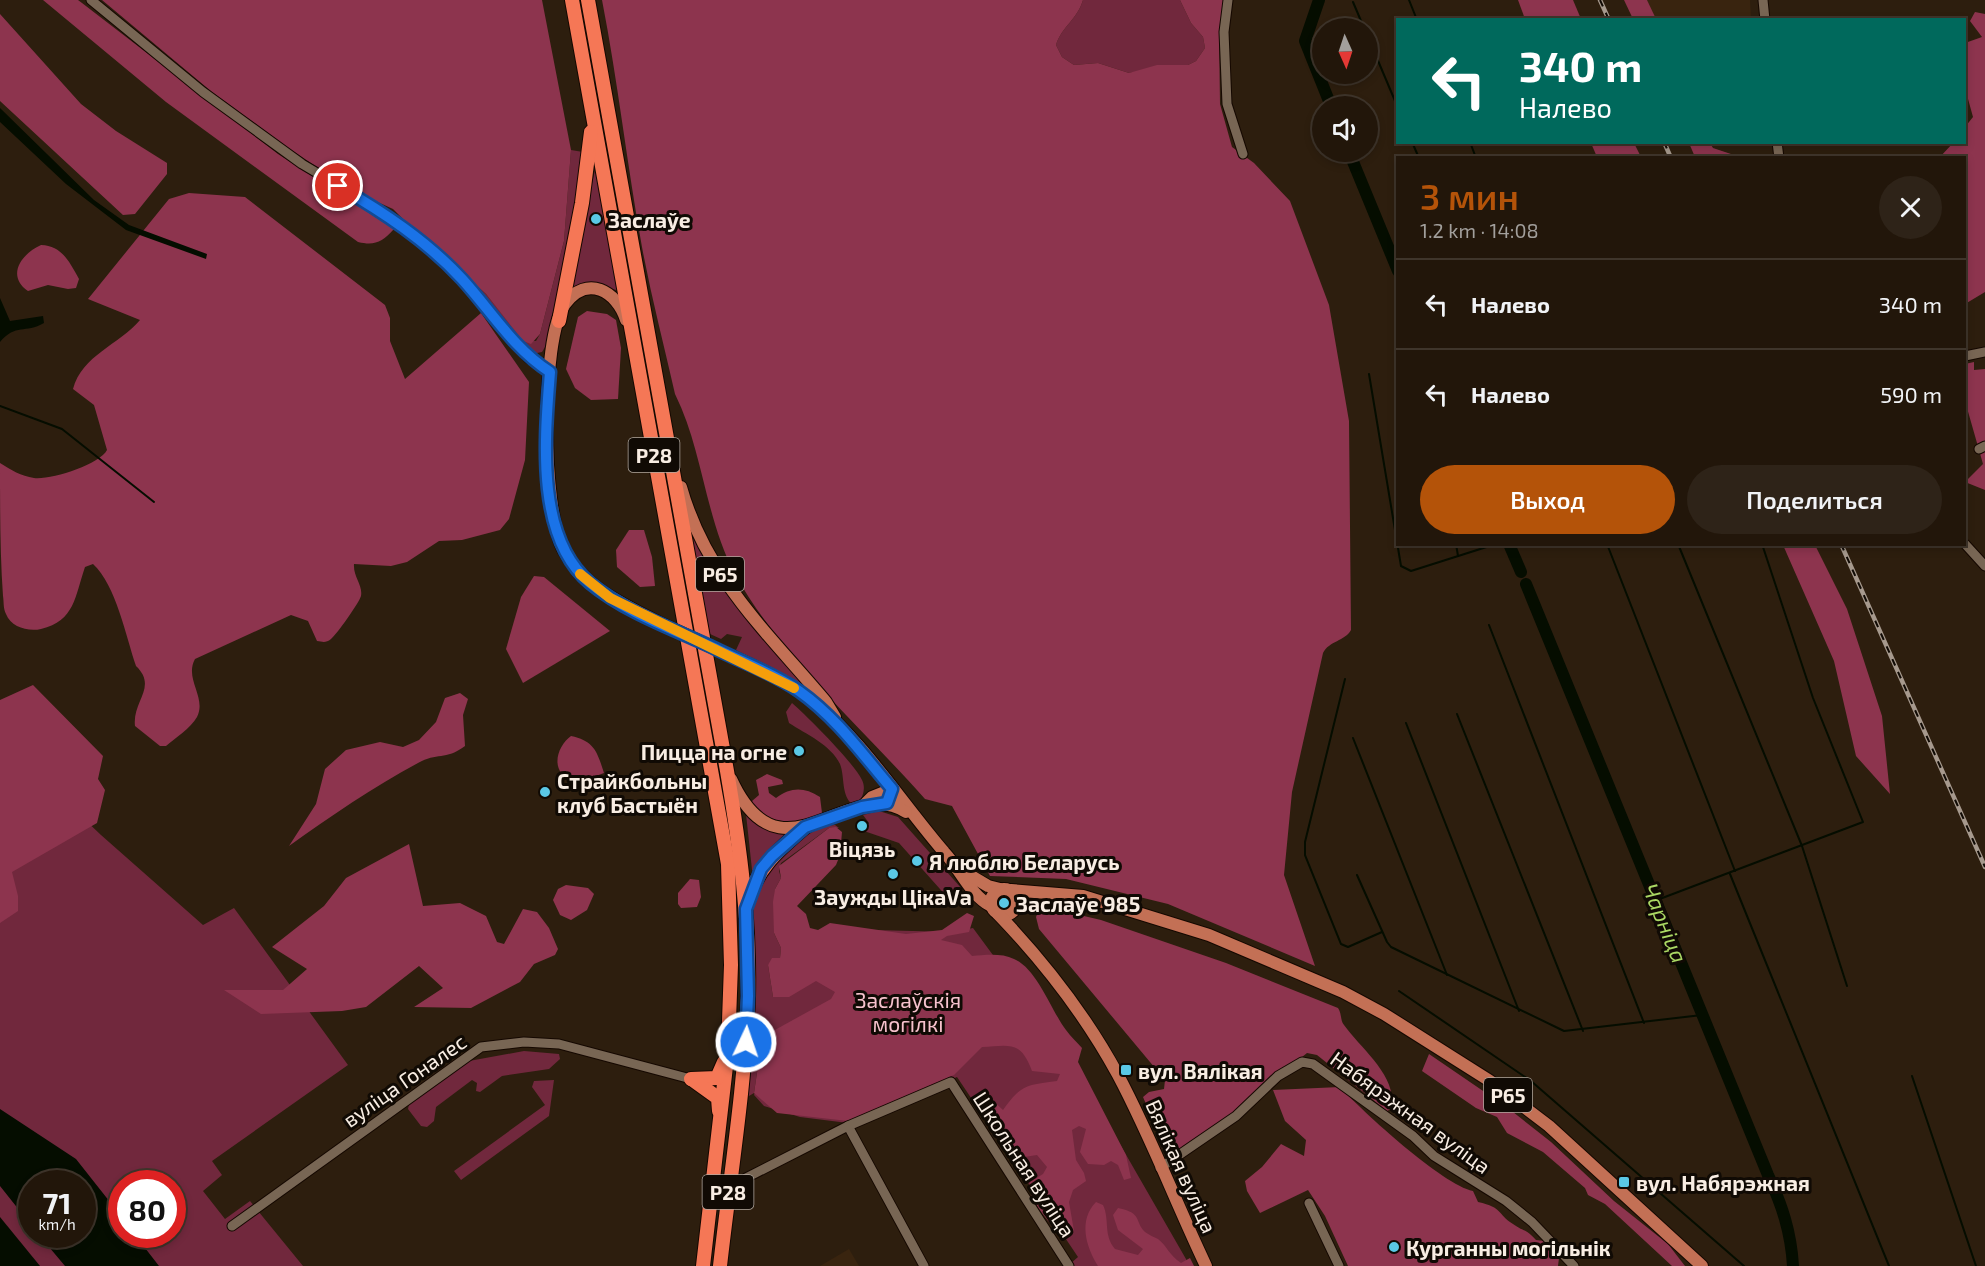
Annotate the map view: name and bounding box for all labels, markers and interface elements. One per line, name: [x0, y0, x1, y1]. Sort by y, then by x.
north arrow: [1312, 18, 1378, 84]
map controls: [1312, 18, 1378, 162]
text: 340 m: [1519, 40, 1642, 90]
icon: left: [1420, 42, 1498, 120]
text: Налево: [1519, 91, 1612, 123]
button: sound: [1312, 96, 1378, 162]
pin: [312, 160, 363, 211]
icon: arrive: [321, 169, 354, 202]
text: 3 мин: [1420, 174, 1519, 217]
button: close: [1879, 176, 1942, 239]
place label: Заслаўе: [608, 207, 691, 232]
marker: Заслаўе: [589, 212, 603, 226]
text: 1.2 km · 14:08: [1420, 218, 1539, 242]
icon: left: [1420, 288, 1453, 321]
text: Налево: [1471, 291, 1550, 317]
text: 340 m: [1879, 291, 1942, 317]
icon: left: [1420, 378, 1453, 411]
text: Налево: [1471, 381, 1550, 407]
text: 590 m: [1880, 381, 1942, 407]
road number: Р28: [628, 438, 680, 472]
button: Выход: [1420, 465, 1675, 534]
button: Поделиться: [1687, 465, 1942, 534]
road number: Р65: [696, 557, 744, 591]
place label: Пицца на огне: [641, 739, 787, 764]
marker: Пицца на огне: [792, 744, 806, 758]
place label: Страйкбольны клуб Бастыён: [557, 768, 707, 817]
marker: Страйкбольны клуб Бастыён: [538, 785, 552, 799]
marker: Віцязь: [855, 819, 869, 833]
place label: Віцязь: [829, 836, 895, 861]
place label: Я люблю Беларусь: [929, 849, 1120, 874]
marker: Я люблю Беларусь: [910, 854, 924, 868]
marker: Заужды ЦікаVа: [886, 867, 900, 881]
water label: Чарніца: [1638, 880, 1694, 966]
place label: Заужды ЦікаVа: [814, 884, 972, 909]
place label: Заслаўе 985: [1016, 891, 1140, 916]
marker: Заслаўе 985: [997, 896, 1011, 910]
park label: Заслаўскія могілкі: [855, 987, 961, 1036]
position arrow: [714, 1010, 778, 1074]
street label: вуліца Гоналес: [338, 1028, 471, 1133]
street label: Набярэжная вуліца: [1326, 1046, 1496, 1179]
place label: вул. Вялікая: [1138, 1058, 1263, 1083]
marker: вул. Вялікая: [1119, 1063, 1133, 1077]
road number: Р65: [1484, 1078, 1532, 1112]
street label: Школьная вуліца: [968, 1087, 1081, 1242]
street label: Вялікая вуліца: [1140, 1095, 1223, 1237]
speed limit sign: 80: [108, 1170, 186, 1248]
place label: вул. Набярэжная: [1636, 1170, 1810, 1195]
road number: Р28: [702, 1175, 754, 1209]
marker: вул. Набярэжная: [1617, 1175, 1631, 1189]
text: 71: [43, 1184, 71, 1220]
text: km/h: [38, 1215, 76, 1233]
place label: Курганны могільнік: [1406, 1235, 1611, 1260]
marker: Курганны могільнік: [1387, 1240, 1401, 1254]

